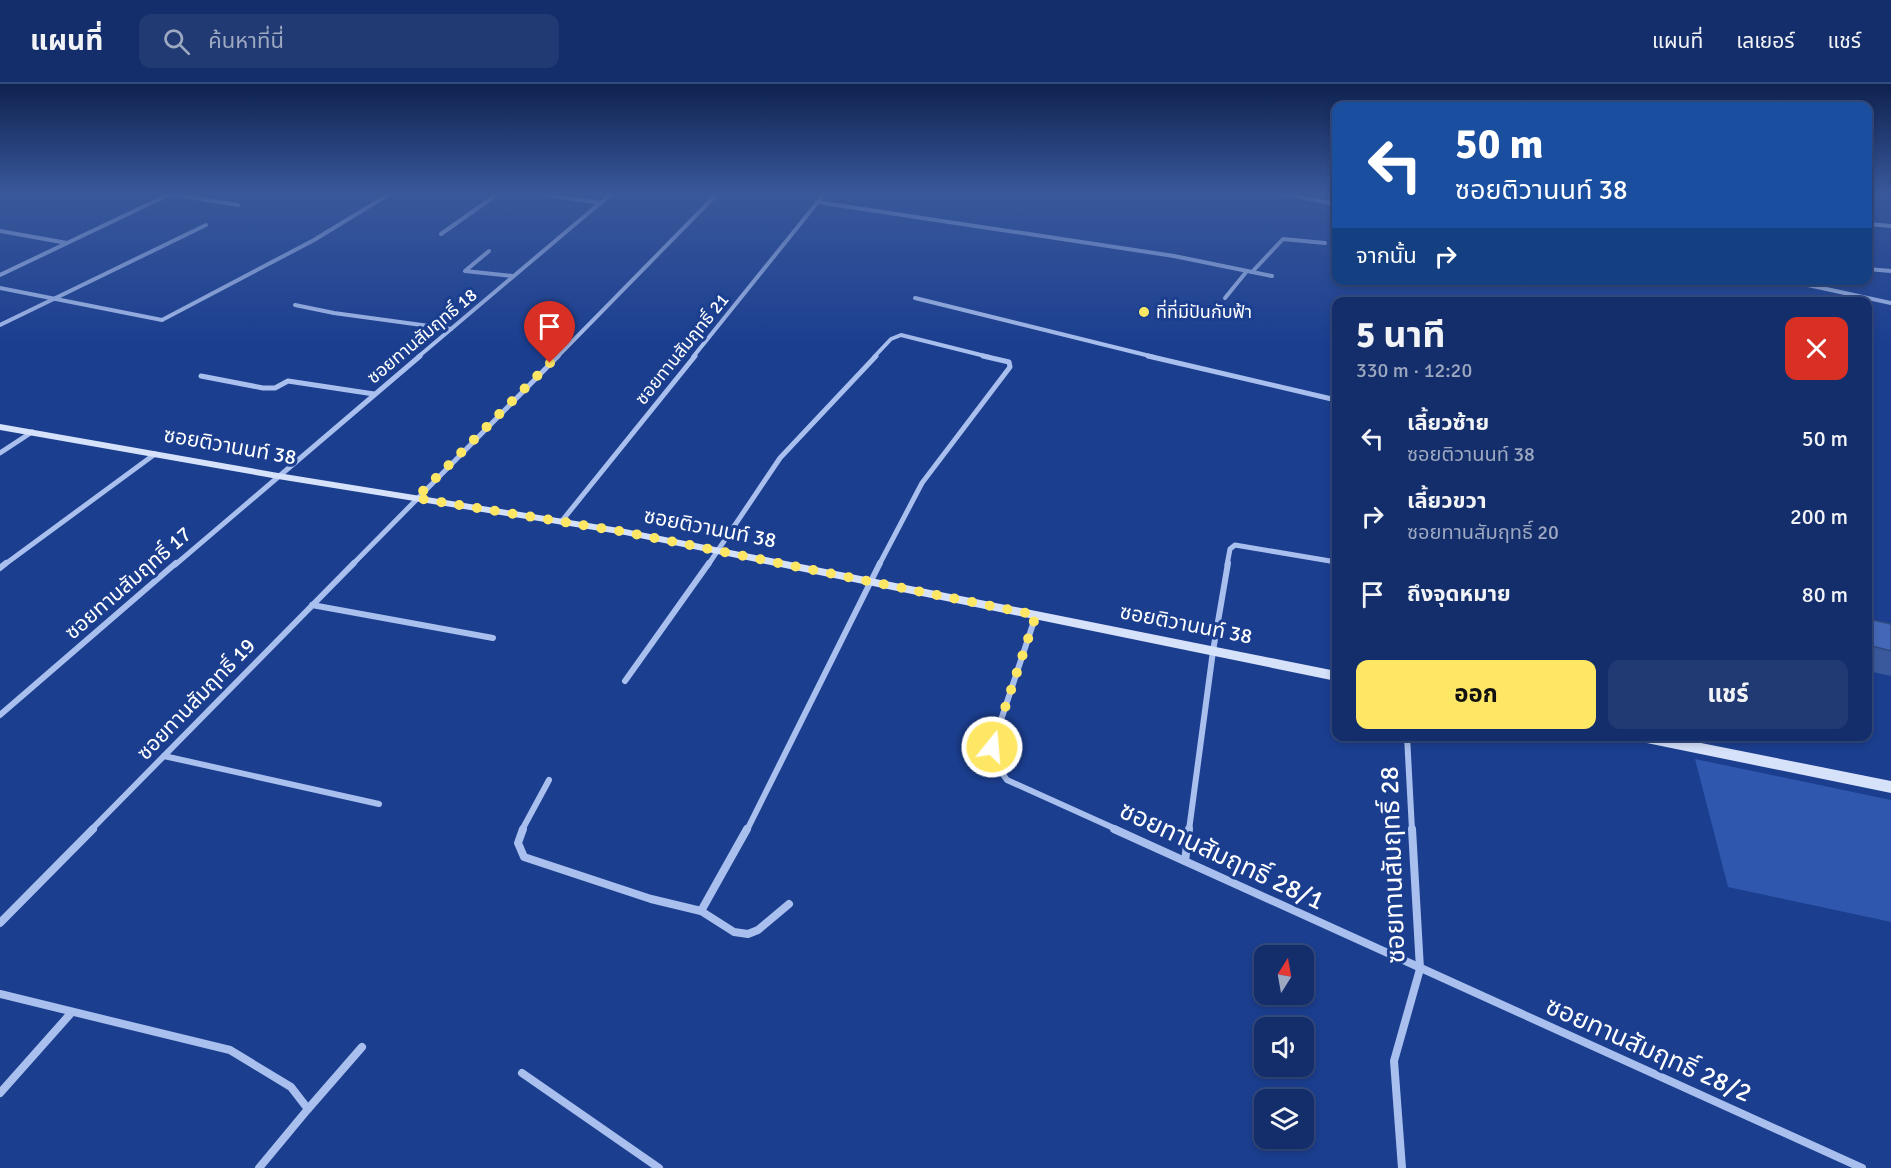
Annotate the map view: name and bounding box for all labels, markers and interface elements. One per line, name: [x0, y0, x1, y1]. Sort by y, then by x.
search box: [139, 14, 559, 68]
text: แผนที่: [30, 24, 103, 58]
icon: search: [160, 25, 193, 58]
text: ค้นหาที่นี่: [208, 27, 284, 54]
text: แผนที่: [1652, 28, 1703, 54]
text: เลเยอร์: [1736, 28, 1795, 54]
text: แชร์: [1828, 28, 1861, 54]
text: 50 m: [1455, 119, 1544, 170]
icon: left: [1356, 126, 1434, 204]
text: ซอยติวานนท์ 38: [1455, 174, 1628, 207]
icon: right: [1429, 240, 1462, 273]
text: จากนั้น: [1356, 242, 1417, 269]
street label: ซอยทานสัมฤทธิ์ 18: [363, 284, 481, 388]
street label: ซอยทานสัมฤทธิ์ 21: [630, 289, 734, 409]
place label: ที่ที่มีปันกับฟ้า: [1156, 299, 1252, 323]
pin: [524, 301, 575, 363]
marker: ที่ที่มีปันกับฟ้า: [1137, 305, 1151, 319]
icon: arrive: [533, 310, 566, 343]
text: 5 นาที: [1356, 313, 1445, 358]
button: close: [1785, 317, 1848, 380]
text: 330 m · 12:20: [1356, 358, 1472, 383]
text: เลี้ยวซ้าย: [1407, 409, 1489, 436]
street label: ซอยติวานนท์ 38: [162, 422, 298, 470]
icon: left: [1356, 422, 1389, 455]
text: 50 m: [1802, 425, 1848, 452]
text: ซอยติวานนท์ 38: [1407, 442, 1535, 467]
text: เลี้ยวขวา: [1407, 487, 1487, 514]
icon: right: [1356, 500, 1389, 533]
street label: ซอยติวานนท์ 38: [642, 502, 778, 554]
text: 200 m: [1790, 503, 1848, 530]
text: ซอยทานสัมฤทธิ์ 20: [1407, 520, 1559, 545]
street label: ซอยทานสัมฤทธิ์ 17: [59, 521, 197, 645]
icon: arrive: [1356, 578, 1389, 611]
text: ถึงจุดหมาย: [1407, 580, 1511, 607]
text: 80 m: [1802, 581, 1848, 608]
street label: ซอยติวานนท์ 38: [1118, 598, 1254, 650]
street label: ซอยทานสัมฤทธิ์ 19: [131, 633, 261, 765]
button: ออก: [1356, 660, 1596, 729]
button: แชร์: [1608, 660, 1848, 729]
position arrow: [960, 715, 1024, 779]
street label: ซอยทานสัมฤทธิ์ 28: [1373, 766, 1412, 964]
street label: ซอยทานสัมฤทธิ์ 28/1: [1114, 794, 1329, 917]
north arrow: [1254, 945, 1314, 1005]
map controls: [1254, 945, 1314, 1149]
street label: ซอยทานสัมฤทธิ์ 28/2: [1540, 990, 1757, 1110]
button: sound: [1254, 1017, 1314, 1077]
button: layers: [1254, 1089, 1314, 1149]

